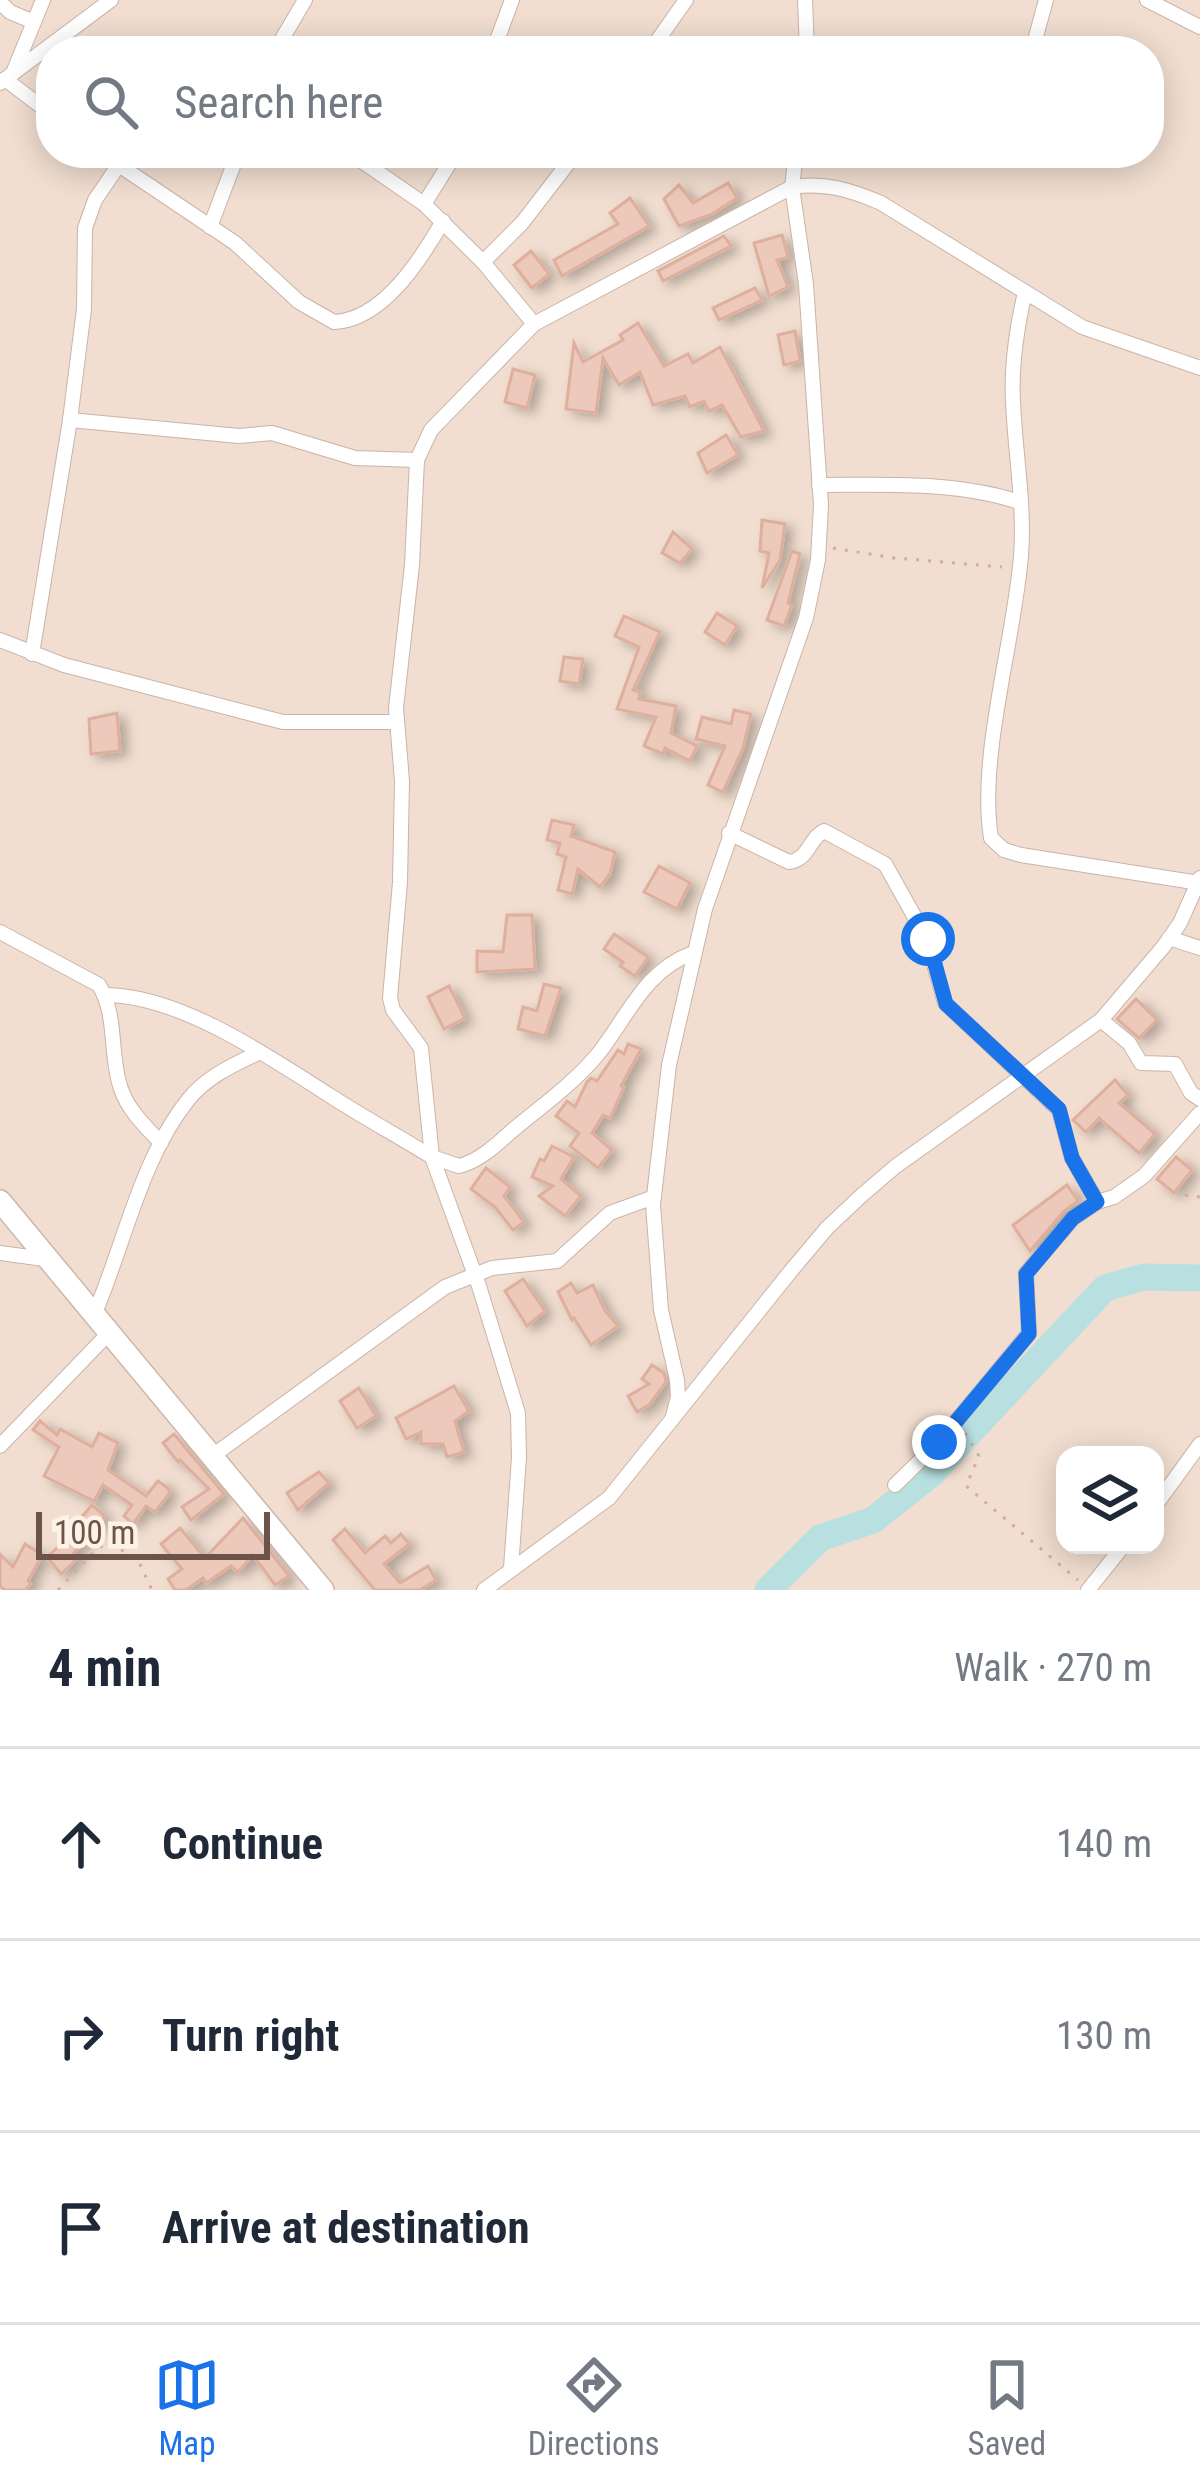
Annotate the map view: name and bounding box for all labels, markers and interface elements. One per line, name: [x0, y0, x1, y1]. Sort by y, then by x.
search box: [36, 36, 1164, 168]
icon: search: [78, 69, 144, 135]
text: Search here: [174, 76, 383, 129]
route start: [901, 912, 955, 966]
route end: [912, 1415, 966, 1469]
map controls: [1056, 1446, 1164, 1554]
button: layers: [1056, 1446, 1164, 1554]
scale bar: [36, 1506, 270, 1559]
text: 100 m: [54, 1513, 135, 1552]
text: 4 min: [48, 1639, 161, 1698]
text: Walk · 270 m: [954, 1645, 1152, 1691]
icon: ahead: [48, 1811, 114, 1877]
text: Continue: [162, 1817, 323, 1870]
text: 140 m: [1056, 1821, 1152, 1867]
icon: right: [48, 2003, 114, 2069]
text: Turn right: [162, 2009, 339, 2062]
text: 130 m: [1056, 2013, 1152, 2059]
icon: arrive: [48, 2195, 114, 2261]
text: Arrive at destination: [162, 2201, 530, 2254]
tab: Map: [154, 2352, 220, 2463]
tab: Directions: [528, 2352, 660, 2463]
tab: Saved: [968, 2352, 1046, 2463]

